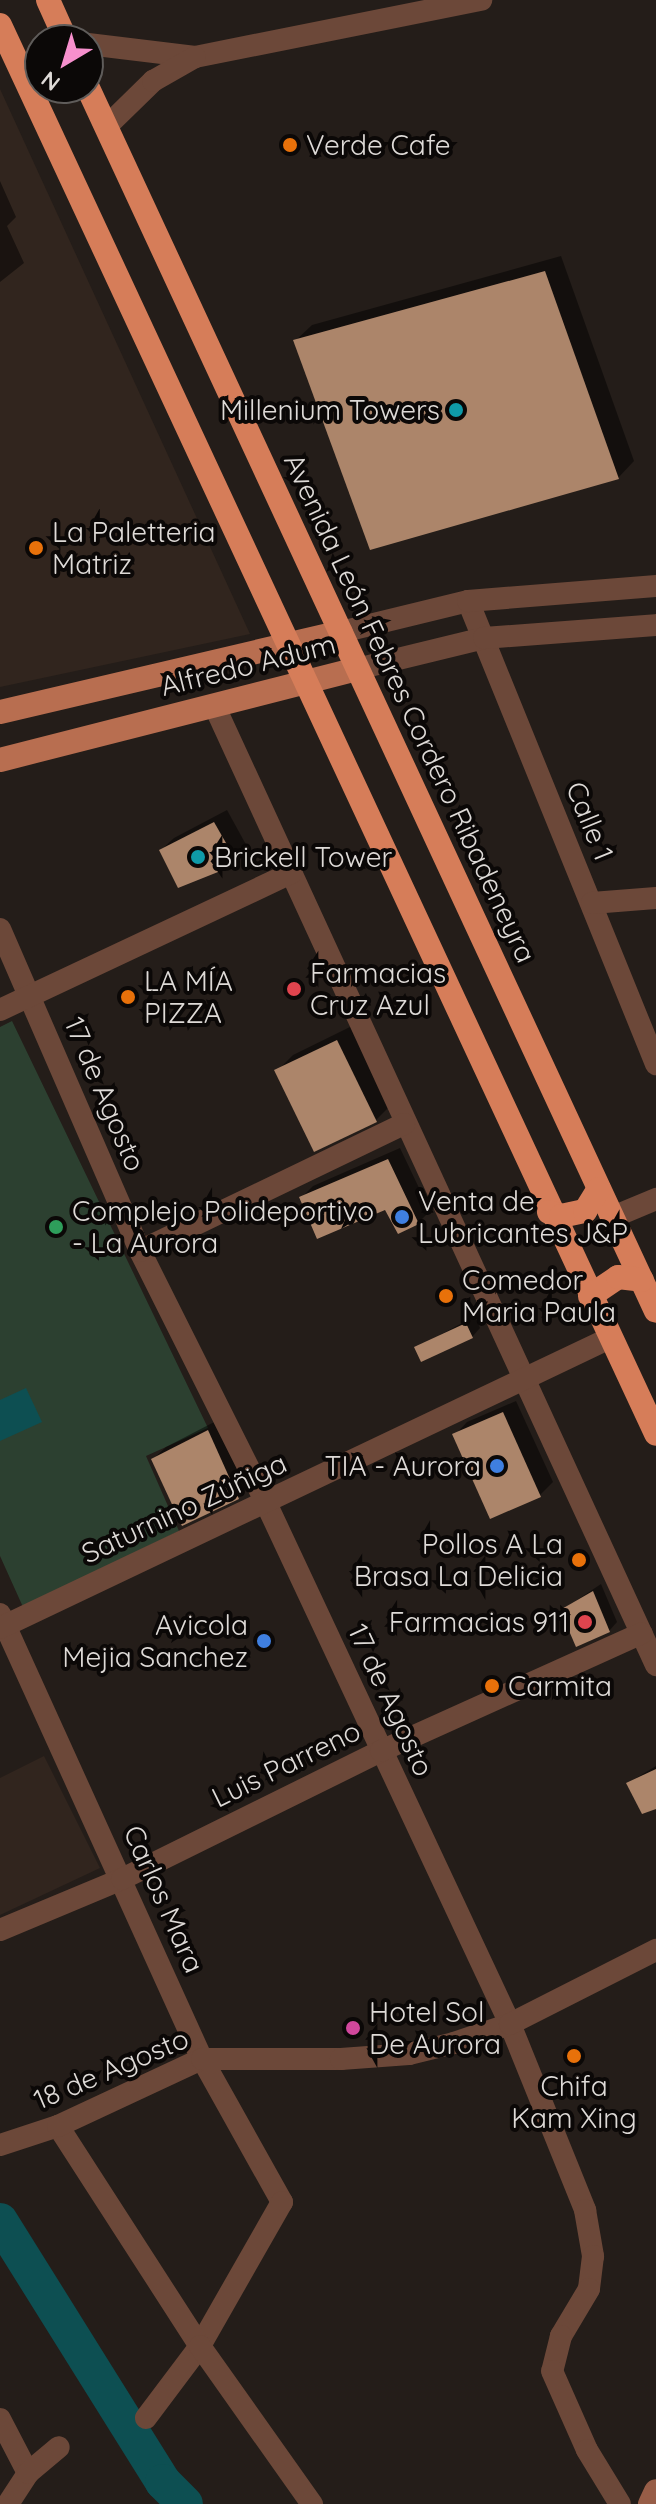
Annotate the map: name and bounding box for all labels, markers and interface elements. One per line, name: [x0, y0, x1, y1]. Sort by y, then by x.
north arrow: [24, 24, 104, 104]
text: N: [35, 65, 65, 97]
place label: Verde Cafe: [306, 128, 450, 162]
marker: Verde Cafe: [281, 136, 299, 154]
place label: Millenium Towers: [220, 393, 440, 427]
marker: Millenium Towers: [447, 401, 465, 419]
street label: Avenida León Febres Cordero Ribadeneyra: [277, 448, 543, 968]
place label: La Paletteria Matriz: [52, 515, 215, 581]
marker: La Paletteria Matriz: [27, 539, 45, 557]
street label: Alfredo Adum: [157, 627, 339, 703]
street label: Calle 1: [559, 777, 621, 865]
place label: Brickell Tower: [214, 840, 392, 874]
marker: Brickell Tower: [189, 848, 207, 866]
place label: Farmacias Cruz Azul: [310, 956, 446, 1022]
place label: LA MÍA PIZZA: [144, 964, 233, 1030]
marker: Farmacias Cruz Azul: [285, 980, 303, 998]
marker: LA MÍA PIZZA: [119, 988, 137, 1006]
street label: 17 de Agosto: [57, 1012, 153, 1176]
place label: Venta de Lubricantes J&P: [418, 1184, 628, 1250]
place label: Complejo Polideportivo - La Aurora: [72, 1194, 374, 1260]
marker: Venta de Lubricantes J&P: [393, 1208, 411, 1226]
marker: Complejo Polideportivo - La Aurora: [47, 1218, 65, 1236]
place label: Comedor Maria Paula: [462, 1263, 616, 1329]
marker: Comedor Maria Paula: [437, 1287, 455, 1305]
street label: Saturnino Zúñiga: [76, 1446, 292, 1570]
place label: TIA - Aurora: [325, 1449, 481, 1483]
marker: TIA - Aurora: [488, 1457, 506, 1475]
place label: Pollos A La Brasa La Delicia: [354, 1527, 563, 1593]
marker: Pollos A La Brasa La Delicia: [570, 1551, 588, 1569]
place label: Farmacias 911: [389, 1605, 569, 1639]
place label: Avicola Mejia Sanchez: [62, 1608, 248, 1674]
marker: Farmacias 911: [576, 1613, 594, 1631]
street label: 17 de Agosto: [341, 1619, 441, 1781]
marker: Avicola Mejia Sanchez: [255, 1632, 273, 1650]
place label: Carmita: [508, 1669, 612, 1703]
marker: Carmita: [483, 1677, 501, 1695]
street label: Luis Parreno: [206, 1714, 366, 1814]
street label: Carlos Mara: [117, 1820, 211, 1978]
place label: Hotel Sol De Aurora: [369, 1995, 501, 2061]
marker: Hotel Sol De Aurora: [344, 2019, 362, 2037]
street label: 18 de Agosto: [29, 2021, 193, 2117]
marker: Chifa Kam Xing: [565, 2047, 583, 2065]
place label: Chifa Kam Xing: [511, 2069, 637, 2135]

